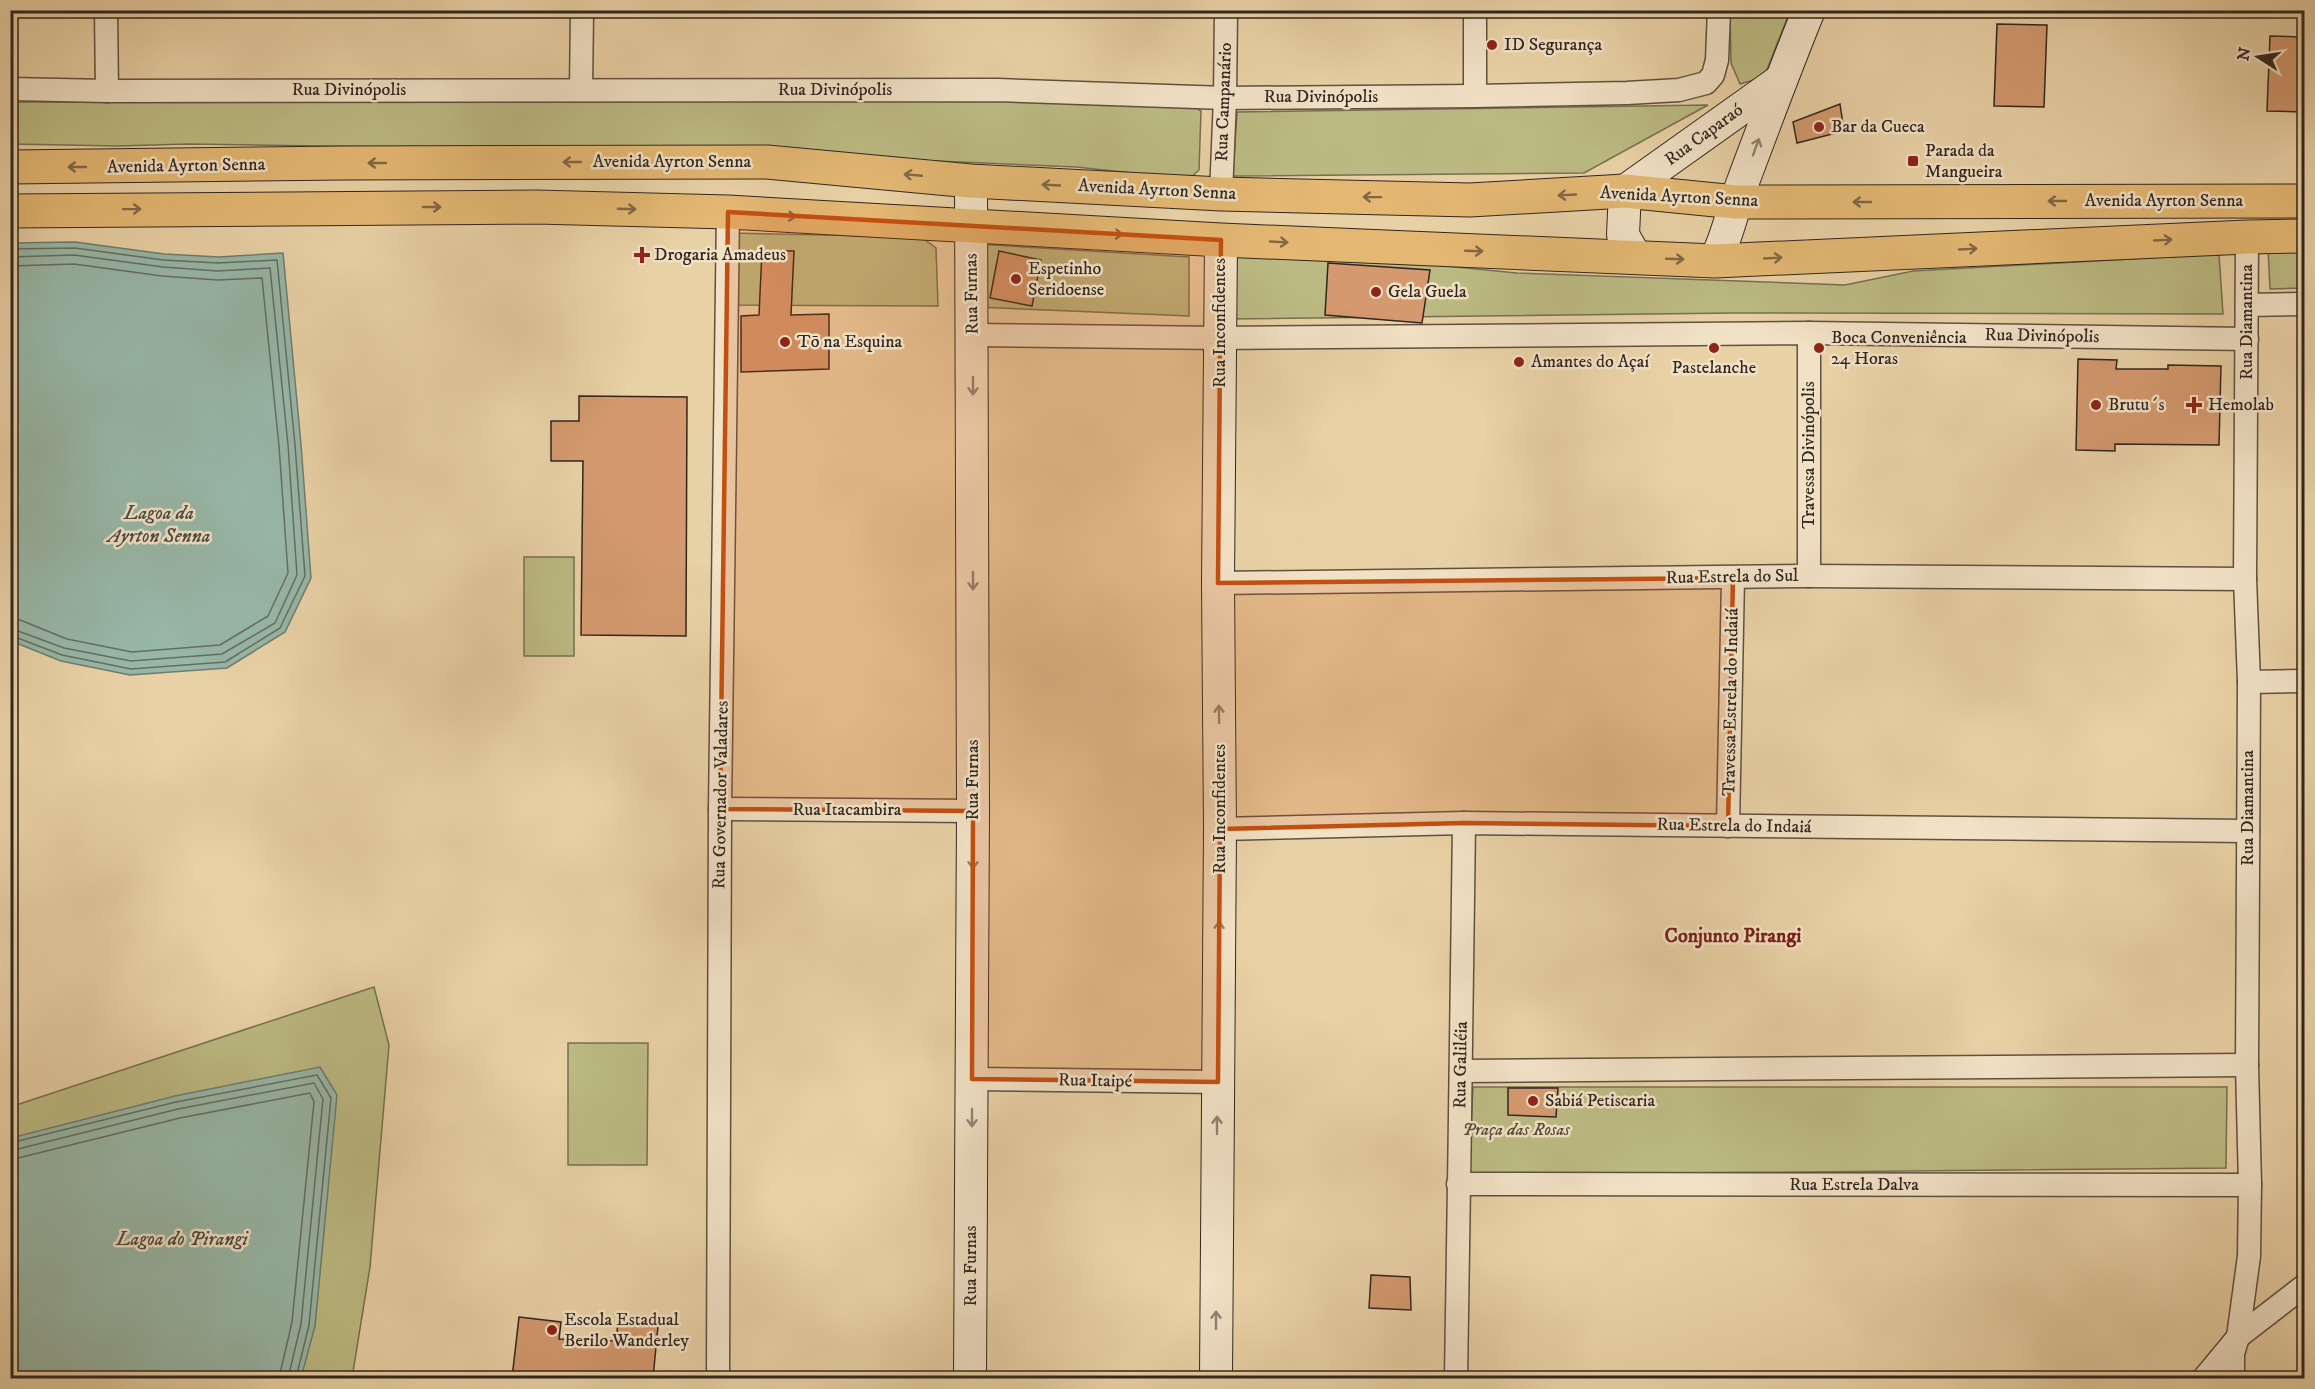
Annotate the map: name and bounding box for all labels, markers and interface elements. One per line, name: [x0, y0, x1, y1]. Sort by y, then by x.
north arrow: [2228, 27, 2288, 87]
place label: ID Segurança: [1504, 34, 1602, 56]
marker: ID Segurança: [1485, 38, 1499, 52]
street label: Rua Campanário: [1211, 42, 1237, 162]
text: N: [2233, 46, 2255, 63]
street label: Rua Divinópolis: [292, 79, 406, 101]
street label: Rua Divinópolis: [778, 79, 892, 101]
street label: Rua Divinópolis: [1264, 86, 1378, 108]
street label: Rua Caparaó: [1660, 99, 1748, 171]
place label: Bar da Cueca: [1831, 116, 1925, 138]
marker: Bar da Cueca: [1812, 120, 1826, 134]
one-way arrow: [1751, 138, 1762, 157]
place label: Parada da Mangueira: [1925, 140, 2003, 183]
street label: Avenida Ayrton Senna: [593, 151, 752, 173]
street label: Avenida Ayrton Senna: [107, 154, 266, 178]
marker: Parada da Mangueira: [1906, 154, 1920, 168]
one-way arrow: [562, 156, 582, 168]
one-way arrow: [367, 157, 387, 169]
one-way arrow: [67, 161, 87, 173]
one-way arrow: [904, 169, 924, 180]
street label: Avenida Ayrton Senna: [1077, 175, 1237, 205]
one-way arrow: [1042, 180, 1062, 191]
street label: Avenida Ayrton Senna: [1599, 182, 1759, 212]
one-way arrow: [1557, 189, 1577, 200]
street label: Avenida Ayrton Senna: [2085, 190, 2244, 212]
one-way arrow: [1362, 192, 1382, 203]
one-way arrow: [2048, 195, 2068, 207]
one-way arrow: [1853, 196, 1873, 208]
one-way arrow: [421, 201, 441, 213]
one-way arrow: [121, 203, 141, 215]
one-way arrow: [616, 204, 636, 215]
one-way arrow: [776, 211, 796, 222]
one-way arrow: [1103, 228, 1123, 239]
one-way arrow: [2152, 235, 2172, 246]
one-way arrow: [1269, 237, 1289, 248]
place label: Drogaria Amadeus: [654, 244, 786, 266]
one-way arrow: [1958, 244, 1978, 255]
one-way arrow: [1464, 245, 1484, 256]
marker: Drogaria Amadeus: [635, 248, 649, 262]
street label: Rua Furnas: [960, 253, 984, 335]
one-way arrow: [1763, 253, 1783, 264]
one-way arrow: [1665, 254, 1685, 265]
place label: Espetinho Seridoense: [1028, 258, 1104, 301]
street label: Rua Inconfidentes: [1209, 258, 1231, 388]
street label: Rua Diamantina: [2236, 264, 2258, 380]
marker: Espetinho Seridoense: [1009, 272, 1023, 286]
place label: Gela Guela: [1388, 281, 1467, 303]
marker: Gela Guela: [1369, 285, 1383, 299]
street label: Rua Divinópolis: [1984, 324, 2100, 348]
place label: Boca Conveniência 24 Horas: [1831, 327, 1967, 370]
place label: Tō na Esquina: [797, 331, 903, 353]
marker: Tō na Esquina: [778, 335, 792, 349]
marker: Pastelanche: [1707, 341, 1721, 355]
marker: Boca Conveniência 24 Horas: [1812, 341, 1826, 355]
place label: Amantes do Açaí: [1531, 351, 1650, 373]
marker: Amantes do Açaí: [1512, 355, 1526, 369]
place label: Pastelanche: [1672, 357, 1756, 379]
one-way arrow: [967, 376, 979, 396]
street label: Travessa Divinópolis: [1798, 381, 1820, 529]
place label: Brutu´s: [2108, 394, 2165, 416]
place label: Hemolab: [2208, 394, 2274, 416]
marker: Hemolab: [2185, 396, 2203, 414]
marker: Brutu´s: [2089, 398, 2103, 412]
water label: Lagoa da Ayrton Senna: [106, 501, 210, 549]
street label: Rua Estrela do Sul: [1665, 565, 1799, 589]
one-way arrow: [967, 571, 979, 591]
street label: Travessa Estrela do Indaiá: [1718, 608, 1744, 796]
street label: Rua Governador Valadares: [708, 701, 734, 889]
one-way arrow: [1213, 705, 1225, 725]
street label: Rua Furnas: [962, 739, 984, 821]
street label: Rua Inconfidentes: [1209, 744, 1231, 874]
street label: Rua Diamantina: [2237, 750, 2259, 866]
street label: Rua Itacambira: [793, 799, 902, 821]
street label: Rua Estrela do Indaiá: [1656, 814, 1812, 838]
one-way arrow: [967, 850, 979, 870]
one-way arrow: [1213, 921, 1225, 941]
district label: Conjunto Pirangi: [1665, 924, 1801, 949]
street label: Rua Galiléia: [1449, 1021, 1473, 1109]
street label: Rua Itaipé: [1058, 1069, 1133, 1093]
place label: Sabiá Petiscaria: [1545, 1090, 1655, 1112]
marker: Sabiá Petiscaria: [1526, 1094, 1540, 1108]
one-way arrow: [966, 1108, 978, 1128]
one-way arrow: [1211, 1116, 1223, 1136]
park label: Praça das Rosas: [1462, 1119, 1570, 1141]
street label: Rua Estrela Dalva: [1789, 1174, 1919, 1196]
street label: Rua Furnas: [960, 1225, 982, 1307]
water label: Lagoa do Pirangi: [115, 1227, 250, 1252]
place label: Escola Estadual Berilo Wanderley: [564, 1309, 689, 1352]
one-way arrow: [1210, 1311, 1222, 1331]
marker: Escola Estadual Berilo Wanderley: [545, 1323, 559, 1337]

